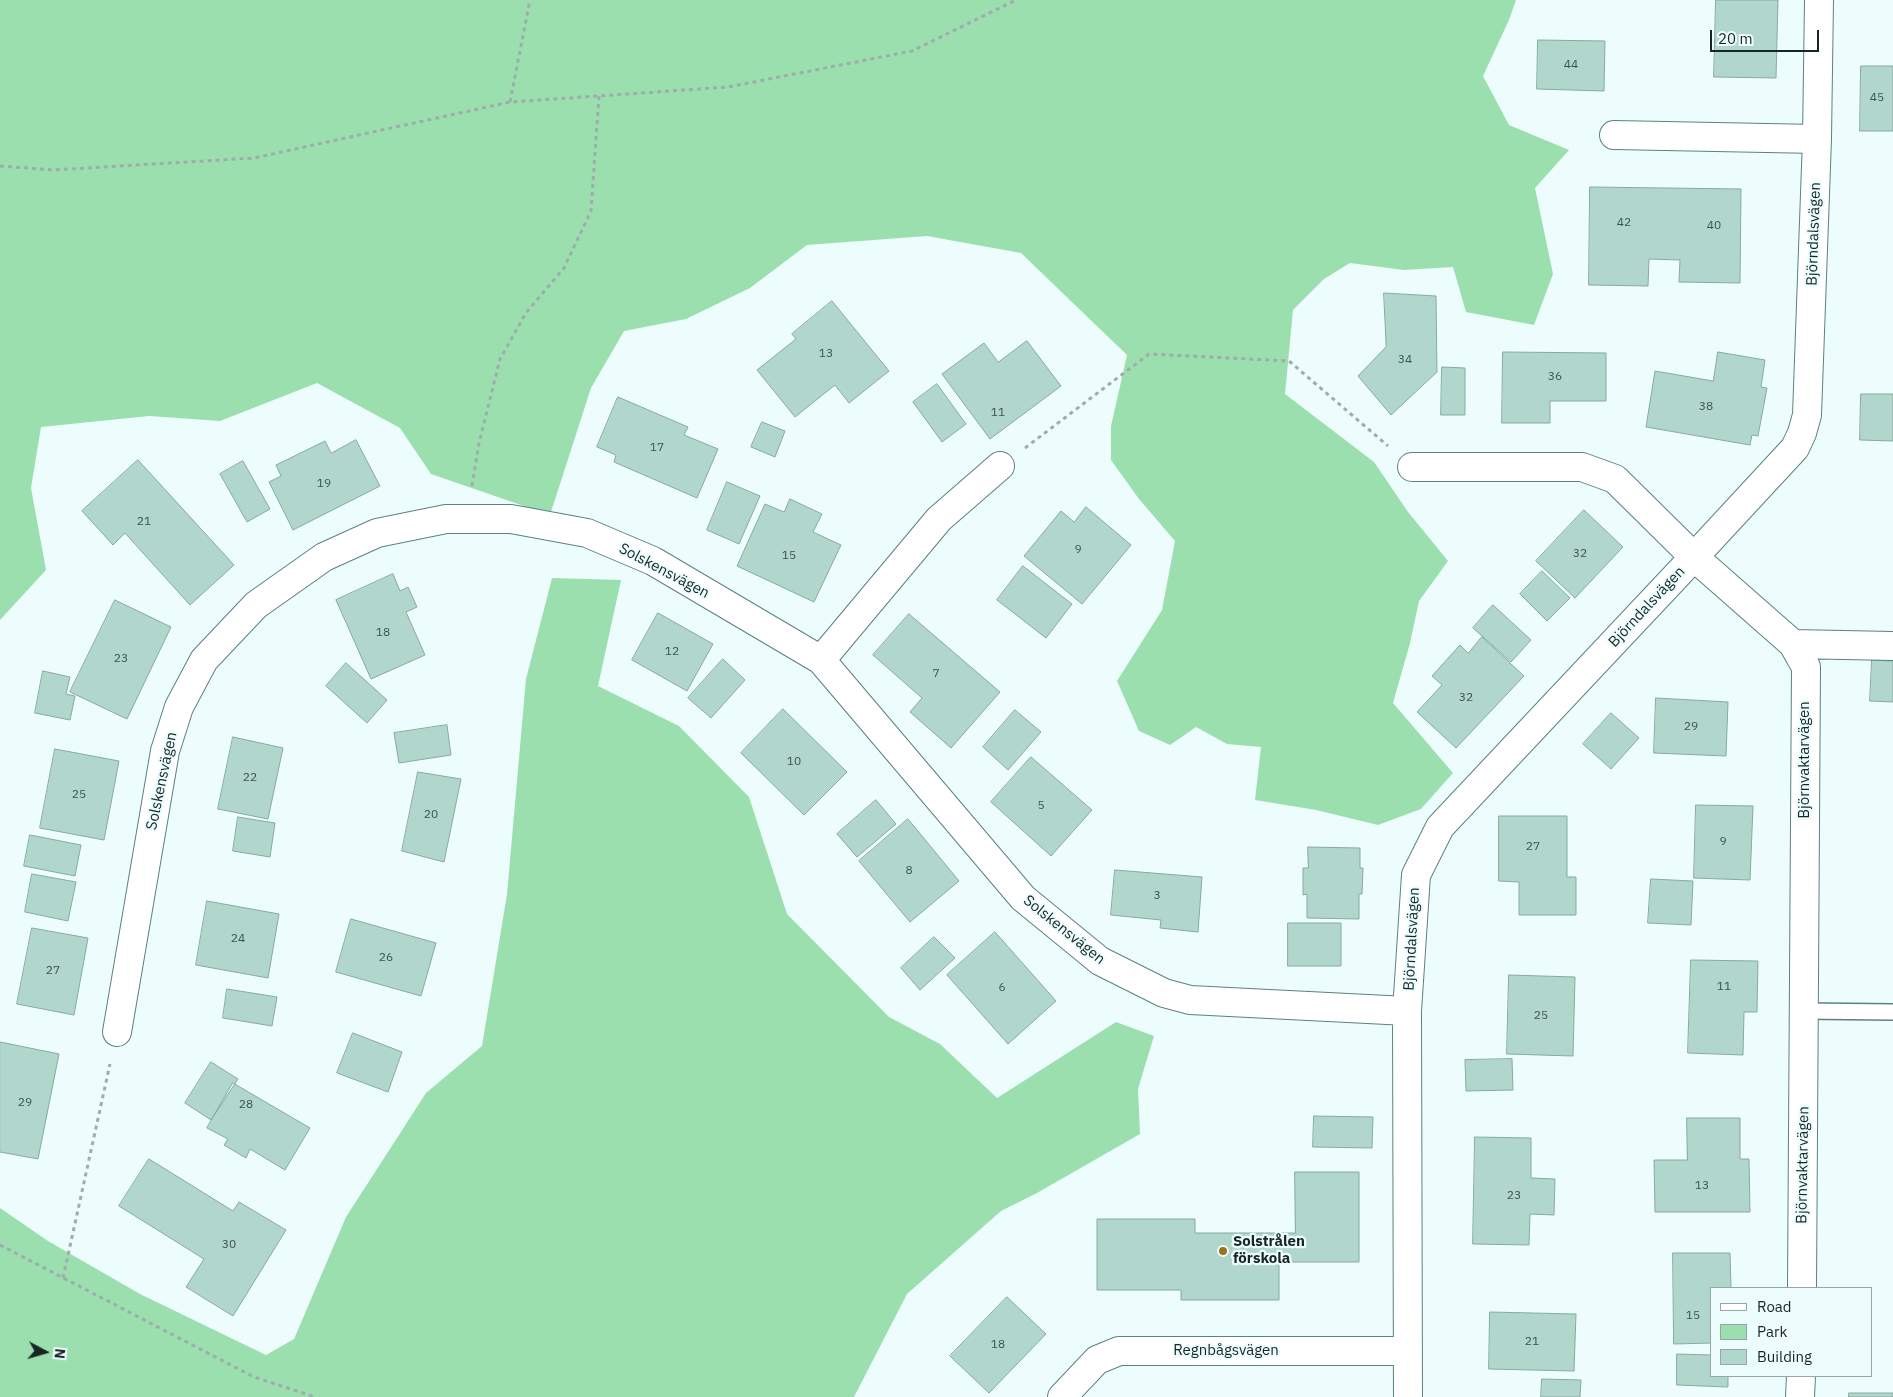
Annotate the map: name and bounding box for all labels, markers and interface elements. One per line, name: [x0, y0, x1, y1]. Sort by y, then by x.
scale bar: [1713, 20, 1822, 52]
text: 20 m: [1718, 29, 1753, 48]
house number: 44: [1564, 58, 1578, 72]
house number: 45: [1870, 91, 1884, 105]
street label: Björndalsvägen: [1803, 182, 1825, 286]
house number: 42: [1617, 216, 1631, 230]
house number: 40: [1707, 219, 1721, 233]
house number: 13: [819, 347, 833, 361]
house number: 34: [1398, 353, 1412, 367]
house number: 36: [1548, 370, 1562, 384]
house number: 38: [1699, 400, 1713, 414]
house number: 11: [991, 406, 1005, 420]
house number: 17: [650, 441, 664, 455]
house number: 19: [317, 477, 331, 491]
house number: 21: [137, 515, 151, 529]
street label: Solskensvägen: [616, 540, 712, 602]
house number: 9: [1074, 543, 1082, 557]
house number: 32: [1573, 547, 1587, 561]
house number: 15: [782, 549, 796, 563]
street label: Björndalsvägen: [1605, 563, 1689, 651]
house number: 18: [376, 626, 390, 640]
house number: 12: [665, 645, 679, 659]
house number: 23: [114, 652, 128, 666]
house number: 7: [932, 667, 940, 681]
house number: 32: [1459, 691, 1473, 705]
street label: Björnvaktarvägen: [1796, 701, 1814, 819]
house number: 29: [1684, 720, 1698, 734]
street label: Solskensvägen: [143, 730, 181, 832]
house number: 10: [787, 755, 801, 769]
house number: 22: [243, 771, 257, 785]
house number: 25: [72, 788, 86, 802]
house number: 5: [1037, 799, 1045, 813]
house number: 20: [424, 808, 438, 822]
house number: 9: [1719, 835, 1727, 849]
house number: 27: [1526, 840, 1540, 854]
house number: 8: [905, 864, 913, 878]
street label: Björndalsvägen: [1400, 887, 1424, 991]
house number: 3: [1153, 889, 1161, 903]
street label: Solskensvägen: [1020, 892, 1108, 968]
house number: 24: [231, 932, 245, 946]
house number: 26: [379, 951, 393, 965]
house number: 27: [46, 964, 60, 978]
house number: 11: [1717, 980, 1731, 994]
house number: 6: [998, 981, 1006, 995]
house number: 25: [1534, 1009, 1548, 1023]
house number: 29: [18, 1096, 32, 1110]
house number: 28: [239, 1098, 253, 1112]
street label: Björnvaktarvägen: [1793, 1106, 1813, 1224]
house number: 13: [1695, 1179, 1709, 1193]
house number: 23: [1507, 1189, 1521, 1203]
place label: Solstrålen förskola: [1233, 1233, 1305, 1268]
house number: 30: [222, 1238, 236, 1252]
marker: Solstrålen förskola: [1217, 1245, 1229, 1257]
legend: [1710, 1287, 1873, 1377]
text: Road: [1757, 1297, 1792, 1316]
house number: 15: [1686, 1309, 1700, 1323]
text: Park: [1757, 1322, 1787, 1341]
north arrow: [20, 1327, 70, 1377]
house number: 21: [1525, 1335, 1539, 1349]
house number: 18: [991, 1338, 1005, 1352]
street label: Regnbågsvägen: [1173, 1342, 1279, 1360]
text: Building: [1757, 1347, 1812, 1366]
text: N: [50, 1348, 69, 1360]

